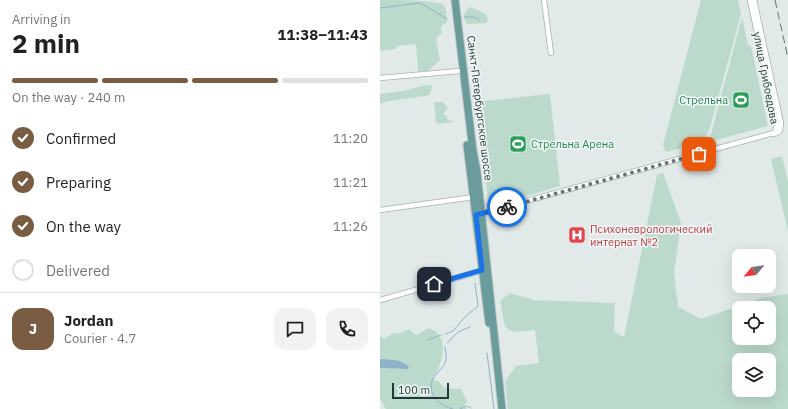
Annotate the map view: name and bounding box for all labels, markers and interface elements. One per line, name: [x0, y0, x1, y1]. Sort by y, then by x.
text: Arriving in: [12, 11, 71, 28]
text: 11:38–11:43: [277, 25, 368, 44]
text: 2 min: [12, 26, 80, 60]
street label: улица Грибоедова: [750, 31, 782, 126]
street label: Санкт-Петербургское шоссе: [464, 35, 496, 181]
text: On the way · 240 m: [12, 89, 125, 106]
sports icon: Стрельна: [731, 90, 751, 110]
place label: Стрельна: [679, 93, 728, 107]
icon: check: [12, 127, 34, 149]
text: Confirmed: [46, 129, 116, 148]
text: 11:20: [333, 130, 368, 147]
sports icon: Стрельна Арена: [508, 134, 528, 154]
place label: Стрельна Арена: [531, 137, 614, 151]
pin: [682, 137, 716, 171]
icon: bag: [688, 143, 710, 165]
icon: check: [12, 171, 34, 193]
text: Preparing: [46, 173, 111, 192]
text: 11:21: [333, 174, 368, 191]
courier: [487, 187, 527, 227]
icon: bike: [496, 196, 518, 218]
icon: check: [12, 215, 34, 237]
text: On the way: [46, 217, 121, 236]
text: 11:26: [333, 218, 368, 235]
place label: Психоневрологический интернат №2: [590, 222, 712, 249]
hospital icon: Психоневрологический интернат №2: [567, 225, 587, 245]
north arrow: [732, 249, 776, 293]
map controls: [732, 249, 776, 397]
text: Delivered: [46, 261, 110, 280]
pin: [417, 267, 451, 301]
icon: home: [423, 273, 445, 295]
button: locate: [732, 301, 776, 345]
button: chat: [274, 308, 316, 350]
button: phone: [326, 308, 368, 350]
text: Jordan: [64, 311, 113, 330]
text: J: [29, 319, 37, 338]
text: Courier · 4.7: [64, 330, 136, 347]
button: layers: [732, 353, 776, 397]
scale bar: [392, 381, 449, 400]
text: 100 m: [398, 383, 430, 397]

